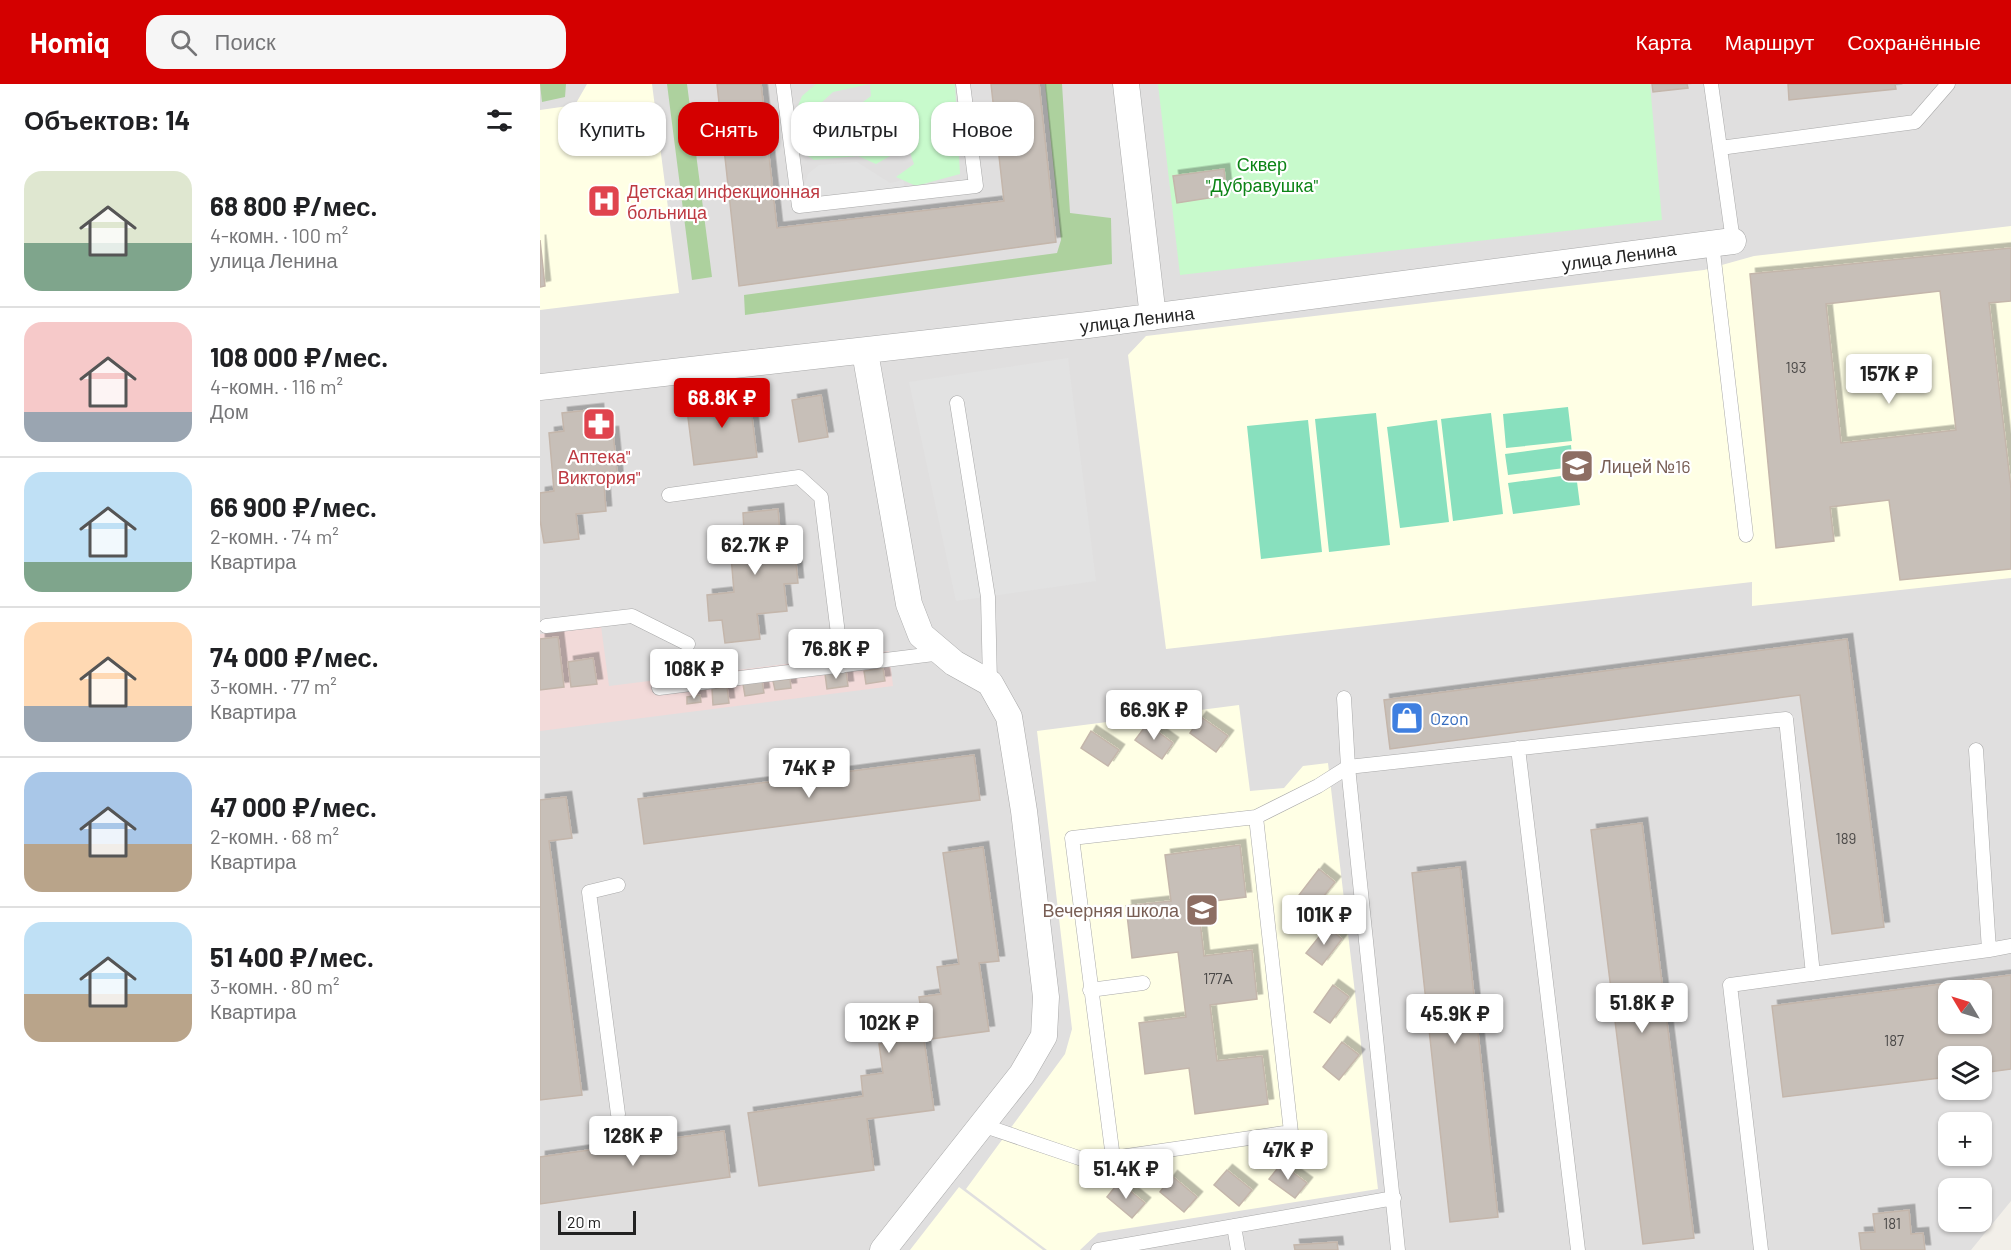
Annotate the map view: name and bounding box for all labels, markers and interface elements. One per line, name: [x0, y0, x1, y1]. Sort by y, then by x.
search box: [146, 15, 566, 69]
text: Homiq: [30, 25, 110, 59]
icon: search: [167, 26, 200, 59]
text: Поиск: [215, 28, 276, 54]
text: Карта: [1636, 29, 1692, 54]
text: Маршрут: [1725, 29, 1814, 54]
text: Сохранённые: [1847, 29, 1981, 54]
chip: Купить: [558, 102, 666, 156]
chip: Снять: [678, 102, 779, 156]
chip: Фильтры: [791, 102, 919, 156]
chip: Новое: [931, 102, 1034, 156]
text: Объектов: 14: [24, 104, 190, 135]
icon: filters: [483, 104, 516, 137]
park label: Сквер "Дубравушка": [1206, 153, 1318, 196]
place label: Детская инфекционная больница: [627, 180, 820, 223]
hospital icon: Детская инфекционная больница: [586, 183, 622, 219]
text: 68 800 ₽/мес.: [210, 190, 378, 221]
icon: home: [72, 195, 144, 267]
text: 4-комн. · 100 m²: [210, 223, 348, 247]
street label: улица Ленина: [1561, 237, 1678, 275]
text: улица Ленина: [210, 248, 338, 272]
street label: улица Ленина: [1079, 301, 1196, 337]
text: 108 000 ₽/мес.: [210, 341, 388, 372]
icon: home: [72, 346, 144, 418]
pin: 157K ₽: [1840, 354, 1938, 405]
house number: 193: [1786, 358, 1806, 376]
text: 157K ₽: [1860, 361, 1918, 385]
text: 4-комн. · 116 m²: [210, 374, 343, 398]
pin: 68.8K ₽: [667, 378, 777, 429]
text: 68.8K ₽: [688, 385, 756, 409]
text: Дом: [210, 399, 249, 423]
pharmacy icon: Аптека" Виктория": [581, 406, 617, 442]
place label: Аптека" Виктория": [558, 445, 641, 488]
school or university icon: Лицей №16: [1559, 448, 1595, 484]
place label: Лицей №16: [1600, 455, 1691, 477]
text: 66 900 ₽/мес.: [210, 491, 377, 522]
icon: home: [72, 496, 144, 568]
text: 2-комн. · 74 m²: [210, 524, 339, 548]
pin: 62.7K ₽: [700, 525, 810, 576]
text: 62.7K ₽: [721, 532, 789, 556]
text: Квартира: [210, 549, 296, 573]
pin: 76.8K ₽: [781, 629, 891, 680]
text: 76.8K ₽: [802, 636, 870, 660]
text: 74 000 ₽/мес.: [210, 641, 379, 672]
icon: home: [72, 646, 144, 718]
pin: 108K ₽: [645, 649, 743, 700]
text: 108K ₽: [664, 656, 724, 680]
text: 3-комн. · 77 m²: [210, 674, 337, 698]
pin: 66.9K ₽: [1099, 690, 1209, 741]
text: 66.9K ₽: [1120, 697, 1188, 721]
text: Квартира: [210, 699, 296, 723]
shop icon: Ozon: [1389, 700, 1425, 736]
place label: Ozon: [1430, 707, 1469, 729]
pin: 74K ₽: [767, 748, 851, 799]
text: 74K ₽: [783, 755, 835, 779]
text: 47 000 ₽/мес.: [210, 791, 377, 822]
icon: home: [72, 796, 144, 868]
text: 2-комн. · 68 m²: [210, 824, 339, 848]
house number: 189: [1836, 829, 1856, 847]
text: Квартира: [210, 849, 296, 873]
school or university icon: Вечерняя школа: [1184, 892, 1220, 928]
pin: 101K ₽: [1275, 895, 1373, 946]
place label: Вечерняя школа: [1043, 899, 1180, 921]
text: 101K ₽: [1296, 902, 1352, 926]
text: 51 400 ₽/мес.: [210, 941, 374, 972]
icon: home: [72, 946, 144, 1018]
house number: 177А: [1203, 969, 1233, 987]
text: 3-комн. · 80 m²: [210, 974, 340, 998]
north arrow: [1938, 980, 1992, 1034]
map controls: [1938, 980, 1992, 1232]
pin: 51.8K ₽: [1587, 983, 1697, 1034]
text: 51.8K ₽: [1610, 990, 1674, 1014]
pin: 45.9K ₽: [1400, 994, 1510, 1045]
text: Квартира: [210, 999, 296, 1023]
text: 45.9K ₽: [1420, 1001, 1490, 1025]
pin: 102K ₽: [840, 1003, 938, 1054]
text: 102K ₽: [859, 1010, 919, 1034]
house number: 187: [1884, 1031, 1904, 1049]
button: layers: [1938, 1046, 1992, 1100]
button: +: [1938, 1112, 1992, 1166]
pin: 128K ₽: [584, 1116, 682, 1167]
text: 128K ₽: [603, 1123, 663, 1147]
pin: 47K ₽: [1246, 1130, 1330, 1181]
text: 47K ₽: [1262, 1137, 1314, 1161]
pin: 51.4K ₽: [1071, 1149, 1181, 1200]
text: 51.4K ₽: [1093, 1156, 1159, 1180]
button: −: [1938, 1178, 1992, 1232]
scale bar: [558, 1208, 636, 1236]
text: 20 m: [567, 1212, 601, 1231]
house number: 181: [1883, 1214, 1901, 1232]

